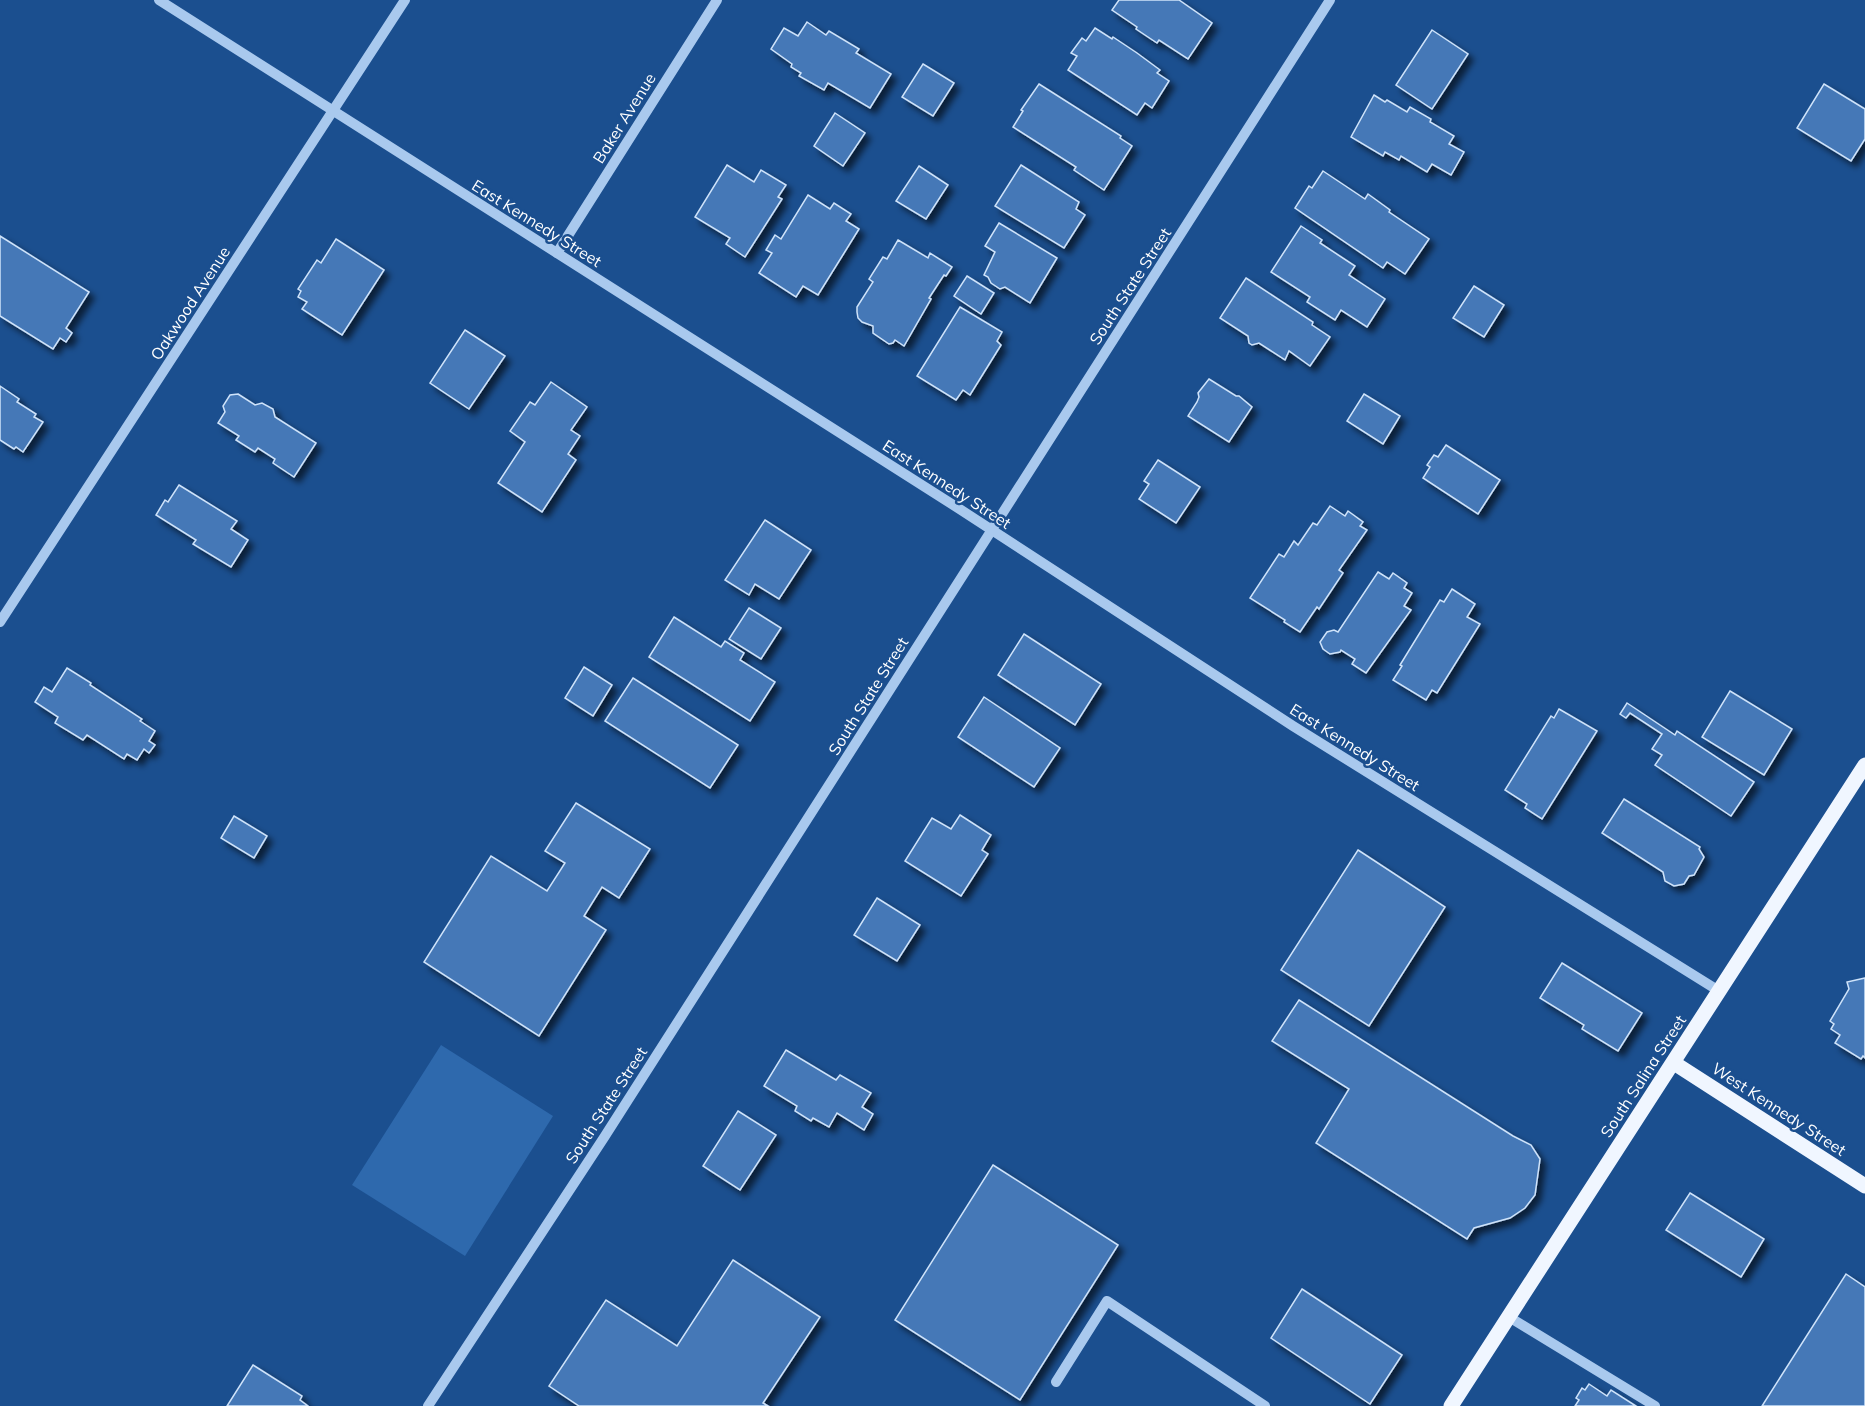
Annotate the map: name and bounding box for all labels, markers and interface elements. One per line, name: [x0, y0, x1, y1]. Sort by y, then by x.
street label: Baker Avenue: [588, 69, 660, 167]
street label: East Kennedy Street: [468, 175, 606, 271]
street label: South State Street: [1085, 223, 1175, 348]
street label: Oakwood Avenue: [146, 242, 234, 364]
street label: East Kennedy Street: [879, 435, 1015, 533]
street label: South State Street: [824, 633, 913, 759]
street label: East Kennedy Street: [1286, 699, 1424, 795]
street label: South Salina Street: [1596, 1011, 1690, 1141]
street label: South State Street: [561, 1042, 651, 1167]
street label: West Kennedy Street: [1708, 1058, 1850, 1160]

